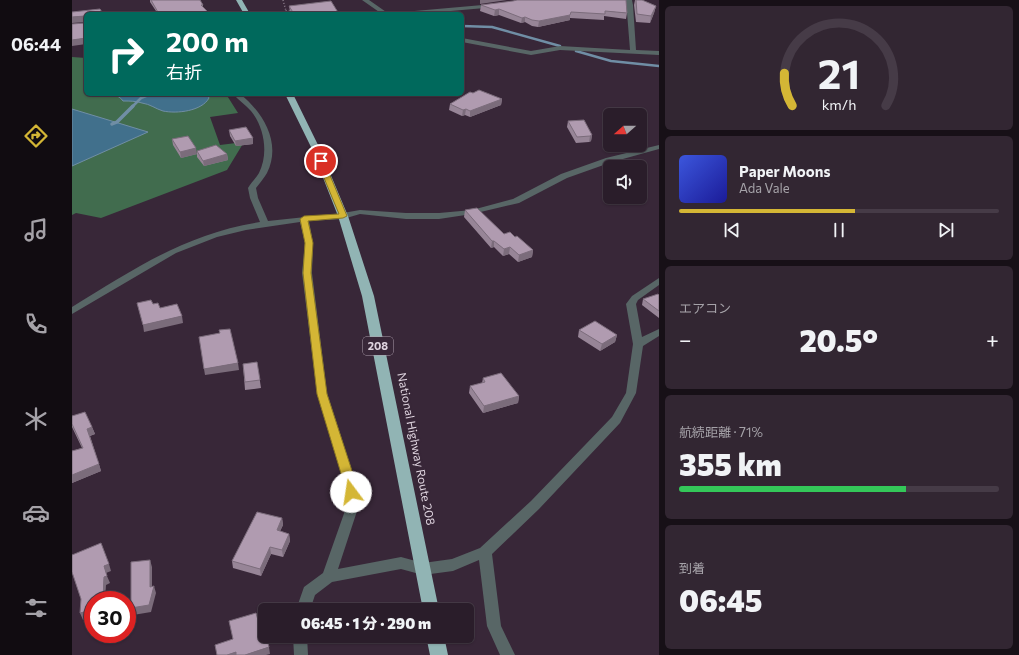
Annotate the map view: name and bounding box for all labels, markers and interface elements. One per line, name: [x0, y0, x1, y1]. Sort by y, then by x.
text: 200 m: [166, 24, 249, 58]
icon: right: [100, 28, 152, 80]
text: 06:44: [11, 33, 61, 55]
text: 21: [818, 47, 860, 98]
text: 右折: [166, 61, 202, 83]
text: km/h: [822, 94, 856, 112]
north arrow: [603, 108, 647, 152]
map controls: [603, 108, 647, 204]
icon: directions: [22, 122, 50, 150]
pin: [304, 144, 338, 178]
icon: arrive: [310, 150, 332, 172]
button: sound: [603, 160, 647, 204]
text: Paper Moons: [739, 162, 830, 180]
text: Ada Vale: [739, 180, 790, 196]
icon: music: [22, 216, 50, 244]
icon: previous: [721, 219, 743, 241]
icon: pause: [828, 219, 850, 241]
icon: next: [935, 219, 957, 241]
text: エアコン: [679, 300, 731, 316]
icon: phone: [22, 310, 50, 338]
text: 20.5°: [799, 321, 878, 358]
text: −: [679, 326, 692, 353]
text: +: [986, 326, 999, 353]
road number: 208: [363, 337, 393, 355]
street label: National Highway Route 208: [395, 371, 439, 526]
icon: climate: [22, 405, 50, 433]
text: 航続距離 · 71%: [679, 424, 763, 440]
text: 355 km: [679, 445, 782, 482]
position arrow: [330, 471, 372, 513]
icon: car: [22, 499, 50, 527]
text: 到着: [679, 560, 705, 576]
text: 06:45: [679, 581, 763, 618]
speed limit sign: 30: [84, 591, 136, 643]
icon: filters: [22, 594, 50, 622]
text: 06:45 · 1 分 · 290 m: [301, 614, 431, 632]

